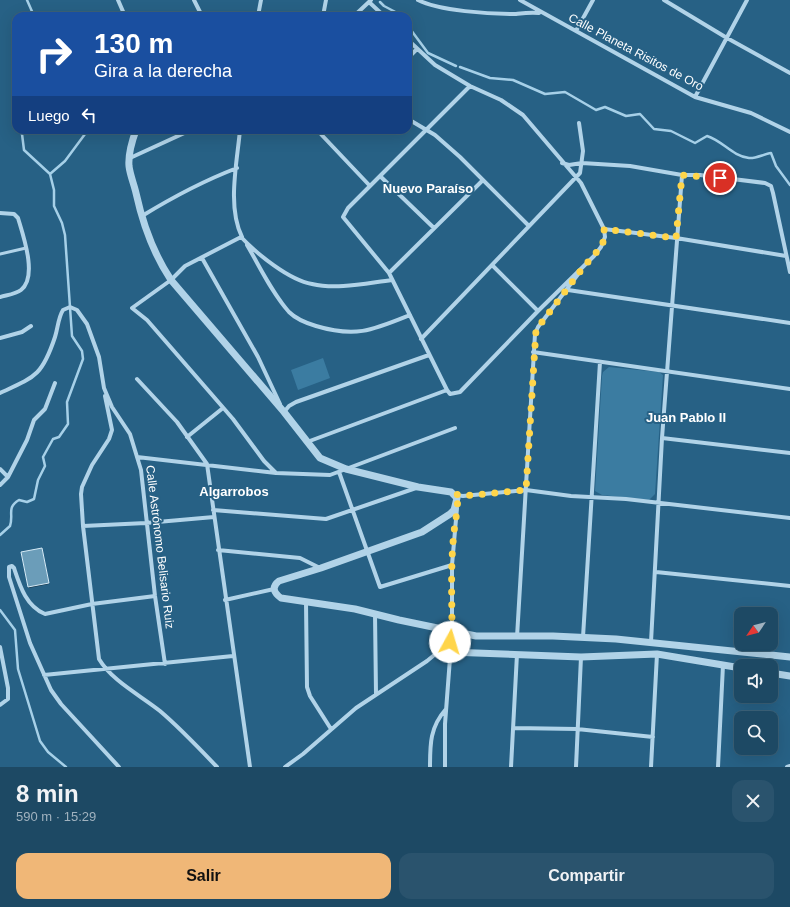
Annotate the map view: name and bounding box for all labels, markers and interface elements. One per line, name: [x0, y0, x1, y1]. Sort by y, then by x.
street label: Calle Planeta Risitos de Oro: [566, 10, 706, 94]
icon: right: [28, 28, 80, 80]
text: 130 m: [94, 28, 173, 59]
text: Gira a la derecha: [94, 61, 232, 81]
icon: left: [78, 104, 100, 126]
text: Luego: [28, 107, 70, 124]
pin: [703, 161, 737, 195]
icon: arrive: [709, 167, 731, 189]
district label: Nuevo Paraíso: [383, 181, 473, 196]
district label: Juan Pablo II: [646, 410, 726, 425]
street label: Calle Astrónomo Belisario Ruiz: [143, 464, 177, 630]
district label: Algarrobos: [199, 484, 269, 499]
north arrow: [734, 607, 778, 651]
map controls: [734, 607, 778, 755]
position arrow: [429, 621, 471, 663]
button: sound: [734, 659, 778, 703]
button: search: [734, 711, 778, 755]
text: 8 min: [16, 780, 79, 807]
button: close: [732, 780, 774, 822]
text: 590 m · 15:29: [16, 809, 96, 824]
button: Salir: [16, 853, 391, 899]
button: Compartir: [399, 853, 774, 899]

